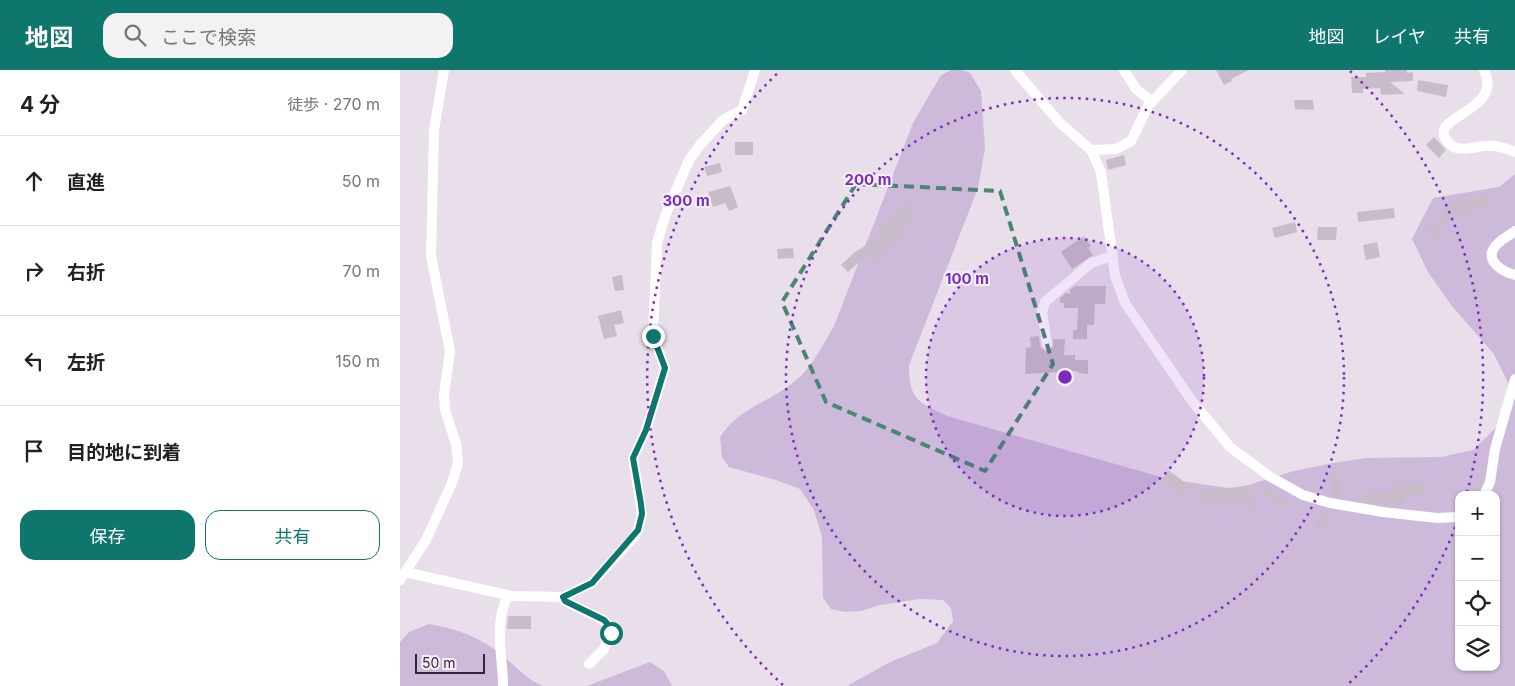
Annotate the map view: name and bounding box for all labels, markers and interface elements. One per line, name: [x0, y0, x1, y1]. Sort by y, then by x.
search box: [103, 13, 453, 58]
icon: search: [121, 21, 149, 49]
text: 地図: [25, 23, 73, 52]
text: ここで検索: [161, 26, 256, 49]
text: 地図: [1309, 26, 1345, 47]
text: レイヤ: [1373, 26, 1426, 47]
text: 共有: [1454, 26, 1490, 47]
text: 4 分: [20, 92, 60, 117]
text: 徒歩 · 270 m: [287, 94, 380, 114]
icon: ahead: [20, 167, 48, 195]
text: 200 m: [845, 170, 891, 189]
text: 直進: [67, 171, 105, 194]
text: 50 m: [342, 171, 380, 191]
text: 300 m: [662, 191, 710, 210]
icon: right: [20, 257, 48, 285]
text: 右折: [67, 261, 105, 284]
text: 70 m: [343, 261, 380, 281]
text: 100 m: [945, 269, 989, 288]
route end: [642, 325, 665, 348]
icon: left: [20, 347, 48, 375]
text: 左折: [67, 351, 105, 374]
text: 150 m: [335, 351, 380, 371]
centre of rings: [1056, 368, 1074, 386]
icon: arrive: [20, 437, 48, 465]
text: 目的地に到着: [67, 441, 181, 464]
map controls: [1455, 491, 1500, 671]
button: +: [1455, 491, 1500, 536]
button: 保存: [20, 510, 195, 560]
button: 共有: [205, 510, 380, 560]
button: −: [1455, 536, 1500, 581]
button: locate: [1455, 581, 1500, 626]
route start: [600, 622, 623, 645]
button: layers: [1455, 626, 1500, 671]
scale bar: [415, 651, 485, 674]
text: 50 m: [422, 654, 456, 671]

